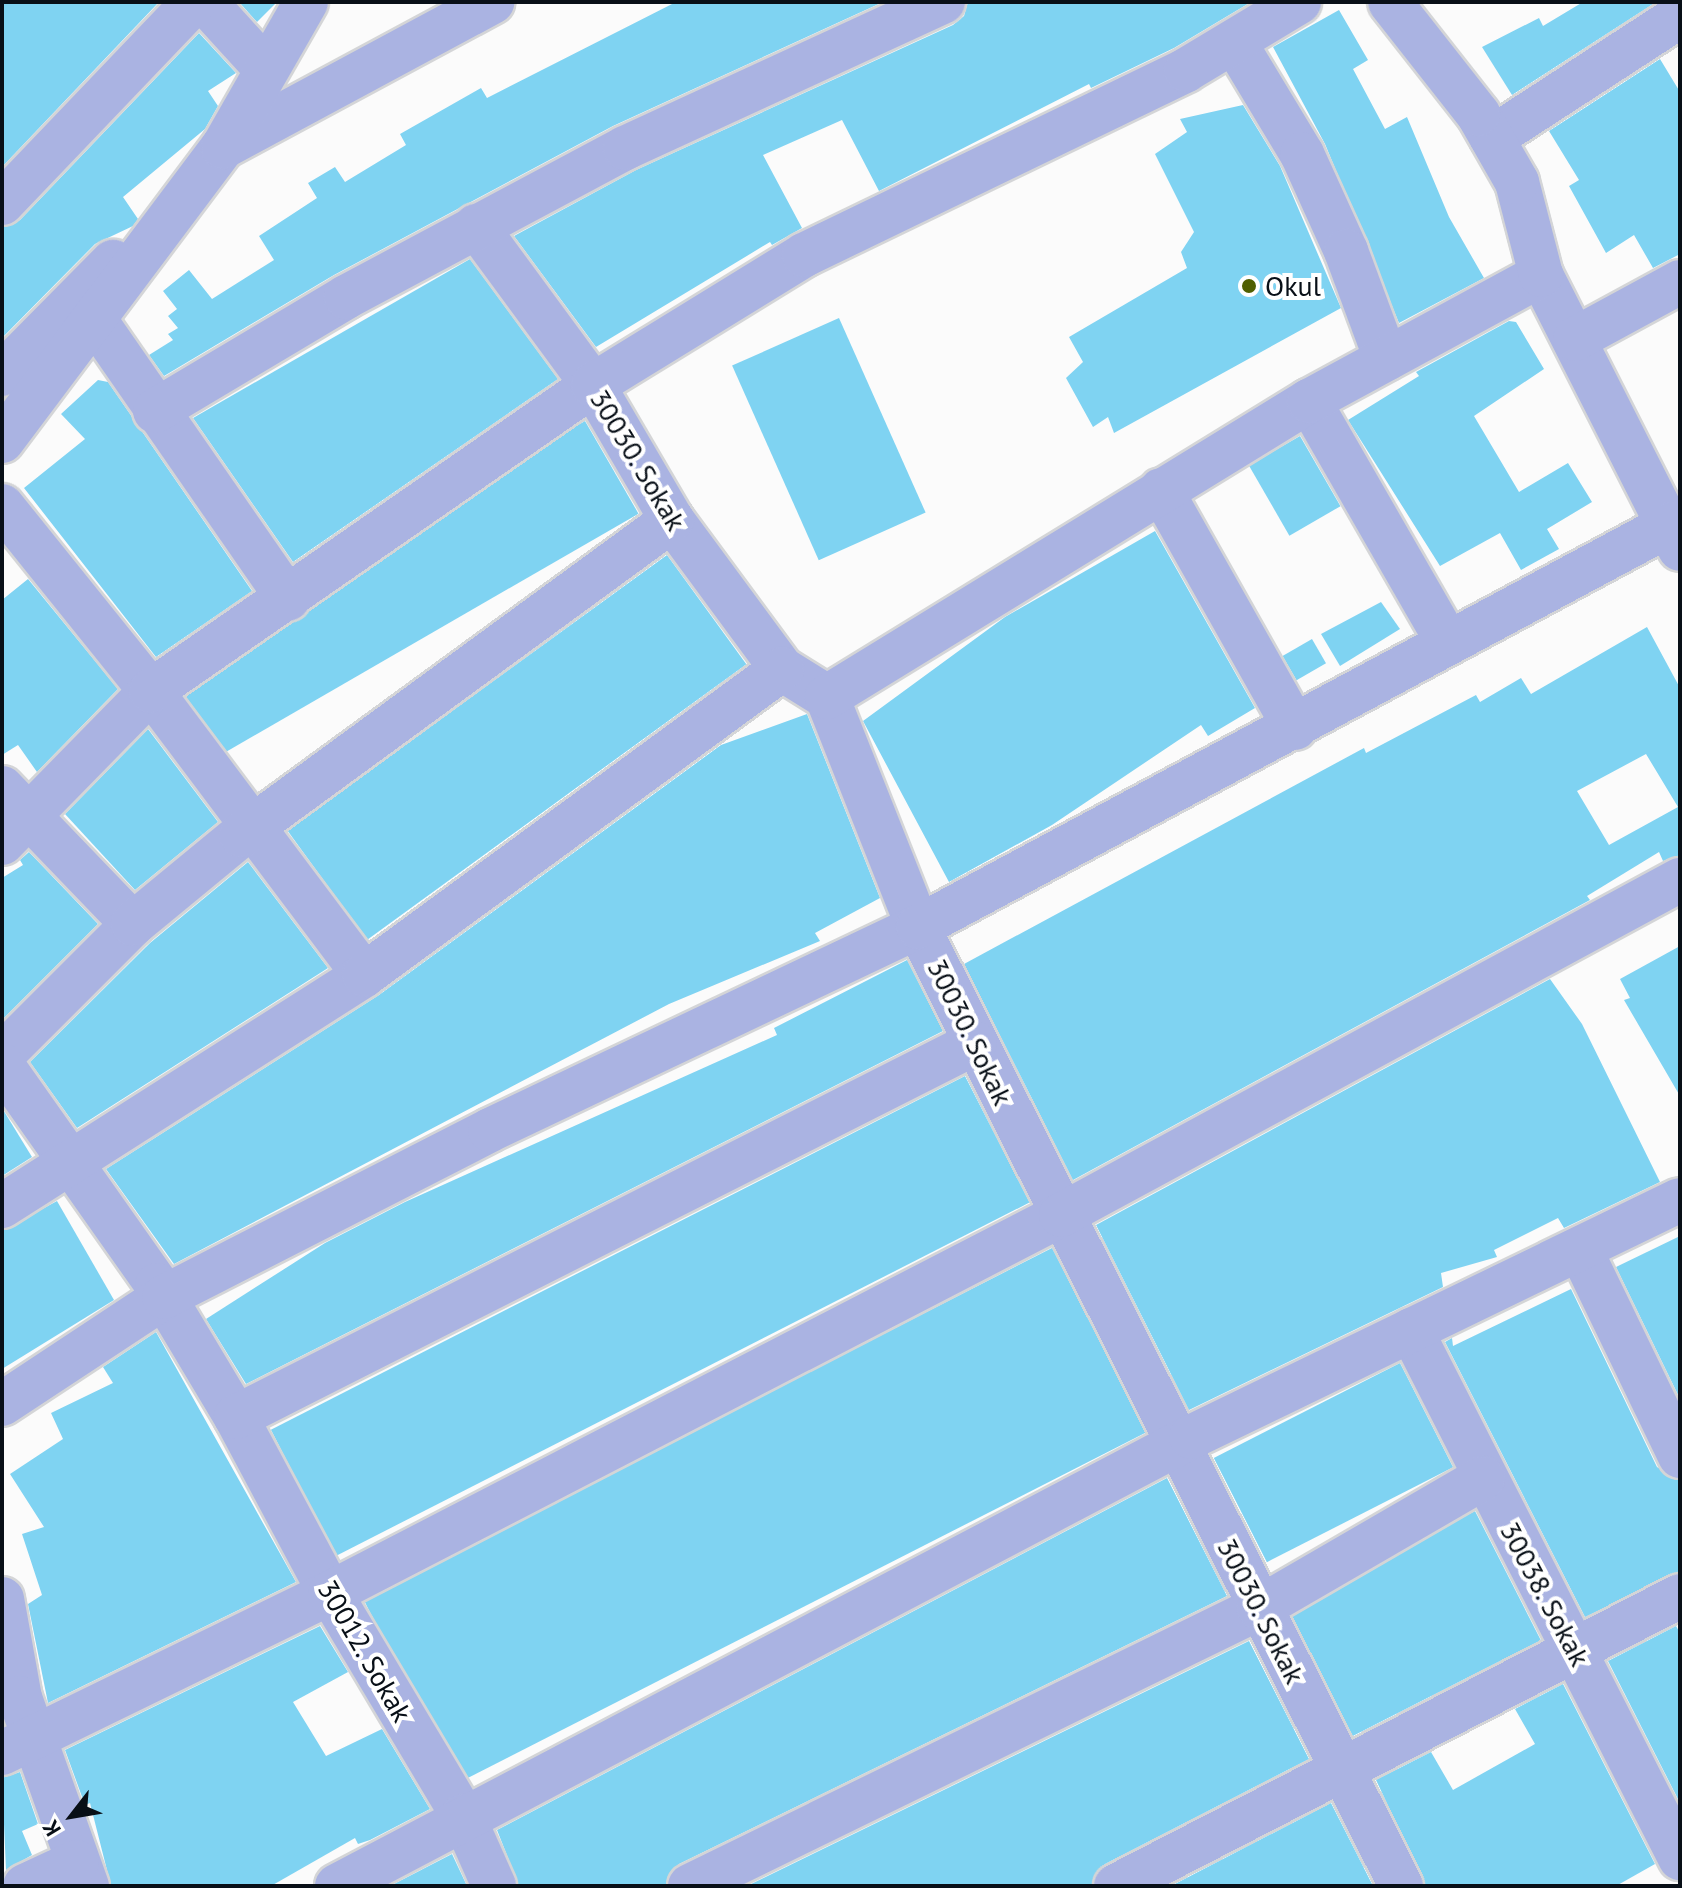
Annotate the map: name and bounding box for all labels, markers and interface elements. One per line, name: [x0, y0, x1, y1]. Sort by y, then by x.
place label: Okul: [1265, 269, 1321, 303]
marker: Okul: [1240, 277, 1258, 295]
street label: 30030. Sokak: [582, 383, 694, 537]
street label: 30030. Sokak: [920, 953, 1020, 1111]
street label: 30038. Sokak: [1493, 1515, 1597, 1673]
street label: 30030. Sokak: [1210, 1532, 1312, 1690]
street label: 30012. Sokak: [310, 1573, 420, 1729]
north arrow: [32, 1776, 112, 1856]
text: K: [36, 1815, 67, 1841]

